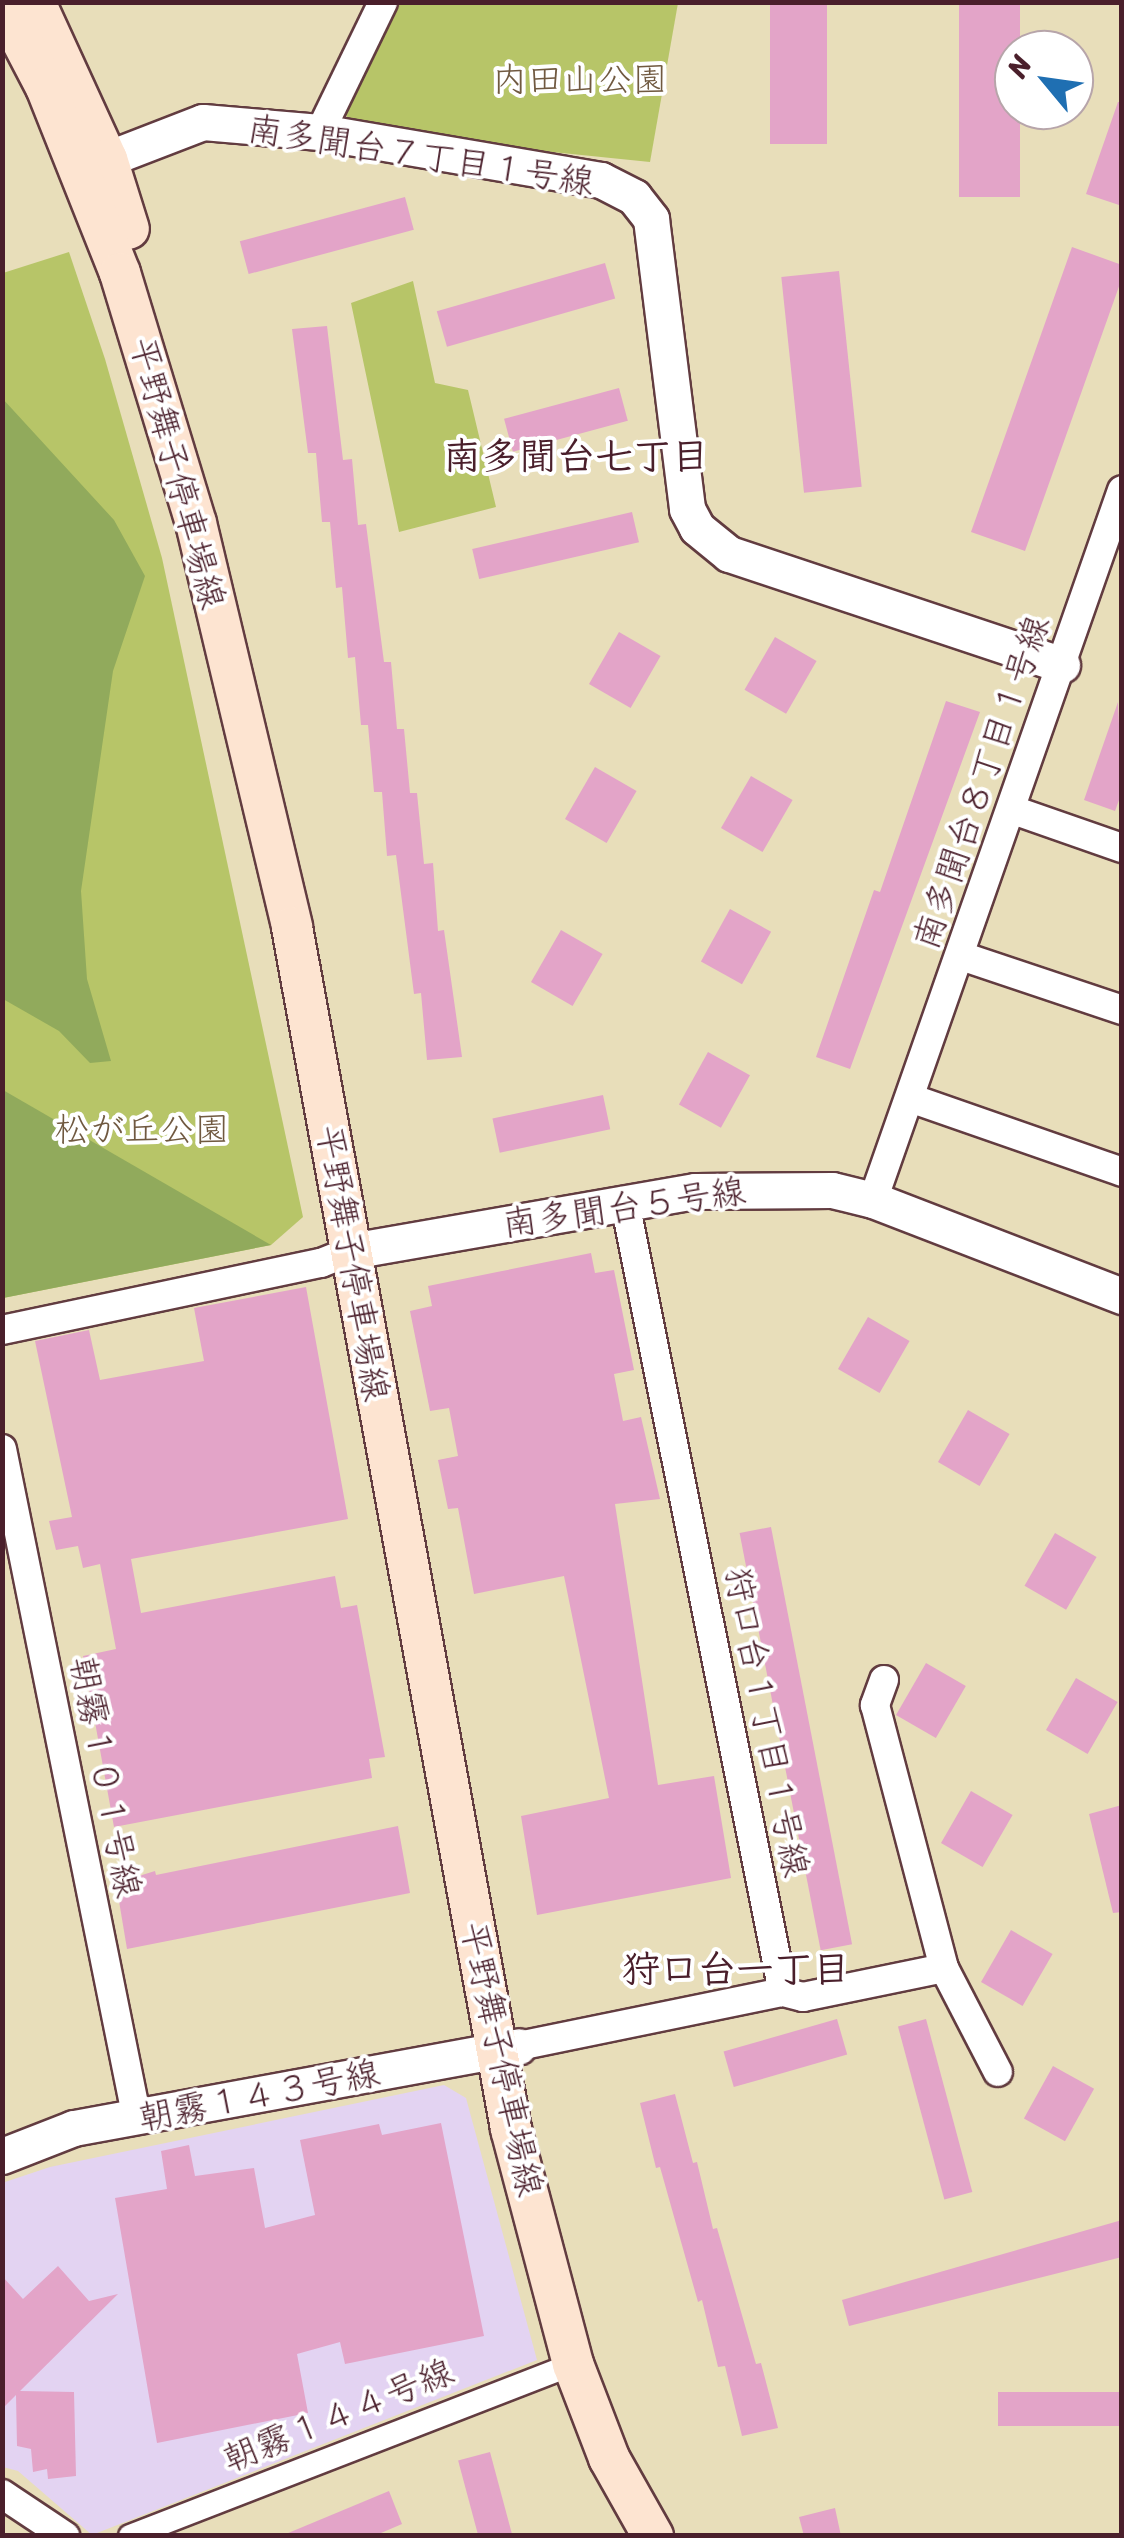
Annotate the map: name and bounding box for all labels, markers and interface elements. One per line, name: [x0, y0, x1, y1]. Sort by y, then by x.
north arrow: [994, 30, 1094, 130]
text: N: [993, 46, 1045, 87]
park label: 内田山公園: [493, 58, 667, 100]
street label: 南多聞台７丁目１号線: [245, 107, 597, 203]
street label: 平野舞子停車場線: [121, 332, 235, 614]
district label: 南多聞台七丁目: [443, 434, 709, 480]
street label: 南多聞台８丁目１号線: [904, 610, 1058, 954]
park label: 松が丘公園: [55, 1108, 229, 1150]
street label: 平野舞子停車場線: [308, 1121, 398, 1405]
street label: 南多聞台５号線: [500, 1169, 748, 1245]
street label: 狩口台１丁目１号線: [716, 1563, 818, 1881]
street label: 朝霧１０１号線: [62, 1653, 150, 1901]
street label: 平野舞子停車場線: [452, 1918, 552, 2200]
district label: 狩口台一丁目: [622, 1947, 850, 1993]
street label: 朝霧１４３号線: [135, 2051, 383, 2139]
street label: 朝霧１４４号線: [217, 2350, 459, 2480]

